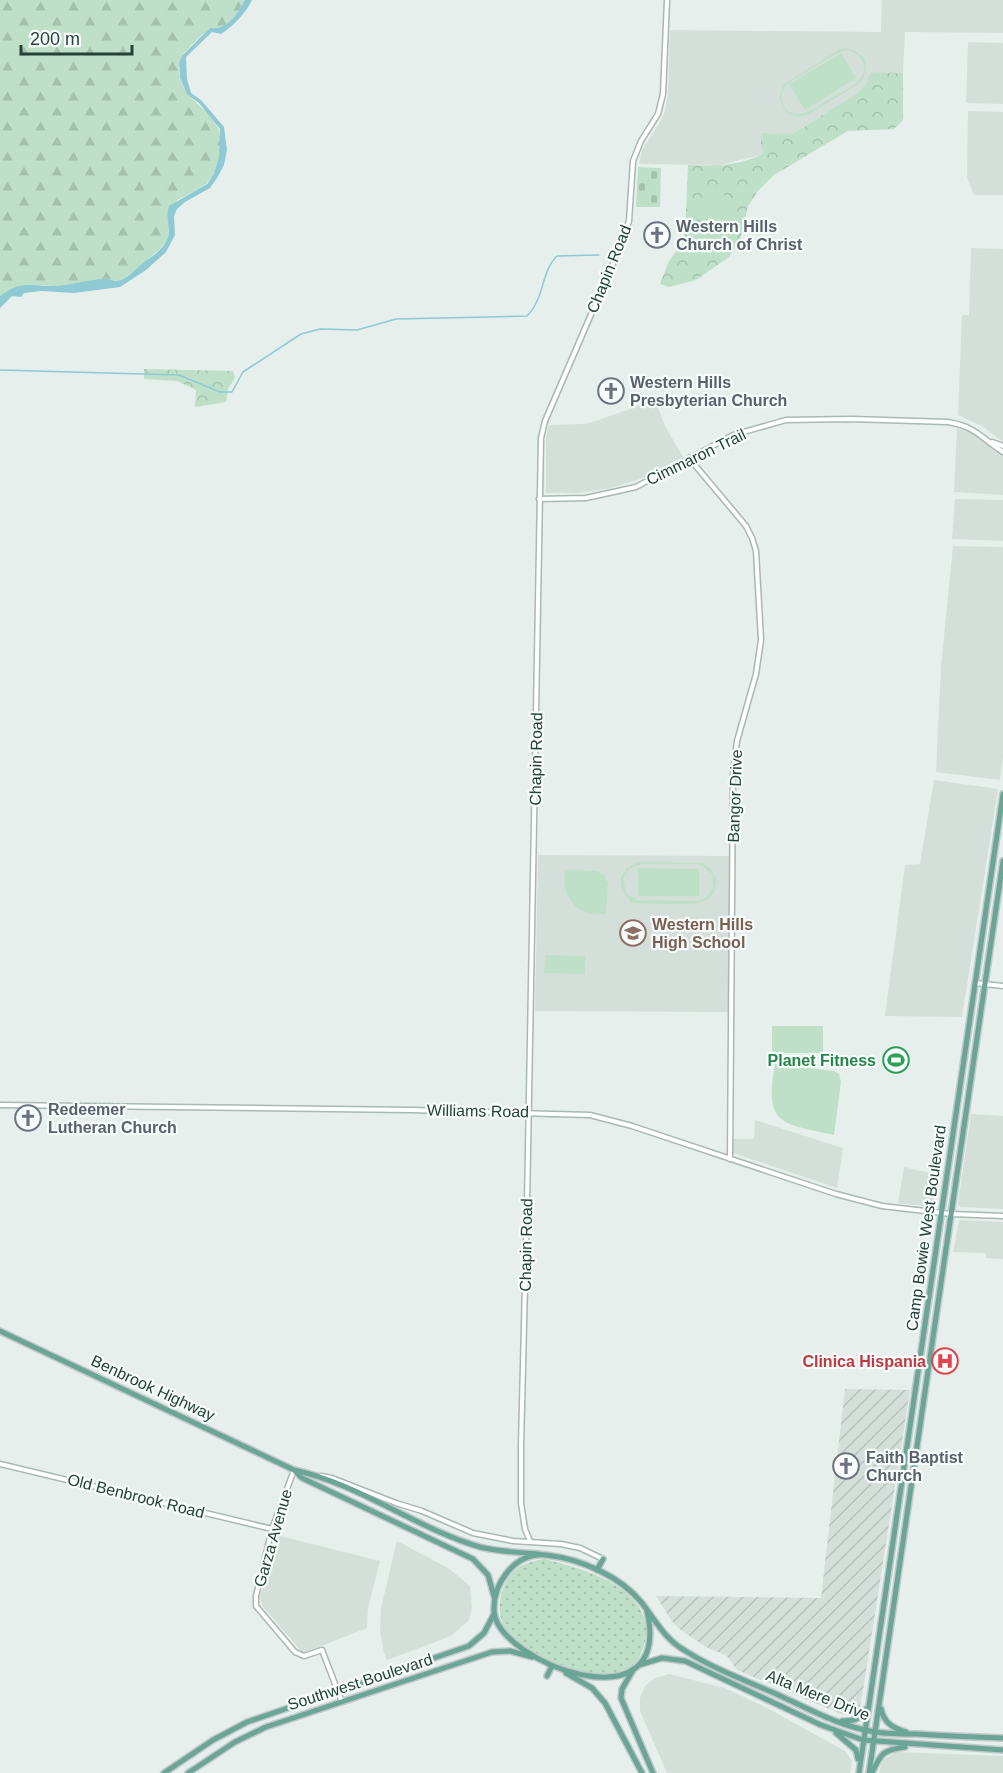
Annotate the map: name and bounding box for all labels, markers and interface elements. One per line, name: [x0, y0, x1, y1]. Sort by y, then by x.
scale bar: [21, 18, 132, 56]
text: 200 m: [30, 29, 80, 49]
place label: Western Hills Church of Christ: [676, 218, 803, 253]
church icon: Western Hills Church of Christ: [642, 220, 672, 250]
street label: Chapin Road: [584, 223, 634, 315]
place label: Western Hills Presbyterian Church: [630, 374, 787, 409]
church icon: Western Hills Presbyterian Church: [596, 376, 626, 406]
street label: Cimmaron Trail: [644, 426, 748, 488]
street label: Chapin Road: [527, 712, 545, 806]
street label: Bangor Drive: [725, 749, 745, 843]
place label: Western Hills High School: [652, 916, 753, 951]
school or university icon: Western Hills High School: [618, 918, 648, 948]
sports icon: Planet Fitness: [881, 1045, 911, 1075]
place label: Planet Fitness: [768, 1052, 876, 1069]
place label: Redeemer Lutheran Church: [48, 1101, 177, 1136]
street label: Williams Road: [427, 1102, 529, 1120]
church icon: Redeemer Lutheran Church: [13, 1103, 43, 1133]
street label: Camp Bowie West Boulevard: [903, 1124, 949, 1332]
street label: Chapin Road: [517, 1198, 535, 1292]
hospital icon: Clinica Hispania: [930, 1346, 960, 1376]
street label: Benbrook Highway: [89, 1352, 217, 1424]
place label: Clinica Hispania: [802, 1353, 926, 1370]
place label: Faith Baptist Church: [866, 1449, 964, 1484]
church icon: Faith Baptist Church: [831, 1451, 861, 1481]
street label: Old Benbrook Road: [66, 1471, 206, 1521]
street label: Garza Avenue: [251, 1487, 295, 1589]
street label: Southwest Boulevard: [285, 1651, 435, 1713]
street label: Alta Mere Drive: [764, 1666, 872, 1724]

